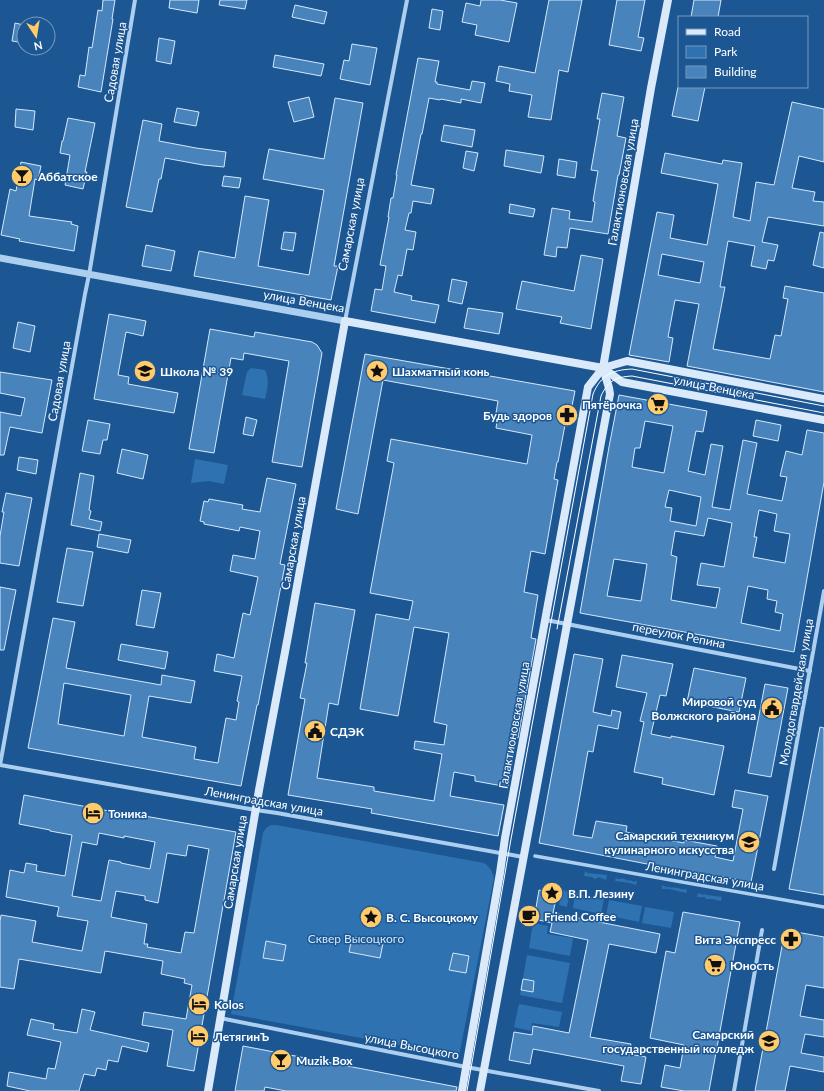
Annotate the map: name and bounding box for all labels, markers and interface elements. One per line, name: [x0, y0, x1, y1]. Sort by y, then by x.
north arrow: [16, 16, 56, 56]
legend: [678, 16, 808, 88]
street label: Садовая улица: [101, 20, 129, 104]
text: Road: [714, 24, 741, 39]
text: N: [33, 39, 44, 54]
text: Park: [714, 44, 738, 59]
text: Building: [714, 64, 757, 79]
street label: Галактионовская улица: [604, 117, 642, 247]
bar icon: Аббатское: [9, 163, 35, 189]
place label: Аббатское: [37, 169, 98, 184]
street label: Самарская улица: [335, 176, 367, 272]
street label: улица Венцека: [262, 286, 346, 316]
street label: Садовая улица: [45, 339, 73, 423]
school or university icon: Школа № 39: [132, 358, 158, 384]
place icon: Шахматный конь: [364, 358, 390, 384]
place label: Школа № 39: [160, 364, 233, 379]
place label: Шахматный конь: [392, 364, 490, 379]
street label: улица Венцека: [672, 372, 756, 402]
supermarket icon: Пятёрочка: [645, 391, 671, 417]
place label: Пятёрочка: [582, 397, 642, 412]
pharmacy icon: Будь здоров: [554, 402, 580, 428]
place label: Будь здоров: [483, 408, 552, 423]
street label: Самарская улица: [277, 495, 309, 591]
street label: Молодогвардейская улица: [776, 617, 816, 767]
street label: переулок Репина: [631, 619, 727, 651]
street label: Галактионовская улица: [495, 660, 533, 790]
place label: Мировой суд Волжского района: [651, 694, 756, 723]
public building icon: Мировой суд Волжского района: [759, 695, 785, 721]
public building icon: СДЭК: [302, 718, 328, 744]
place label: СДЭК: [330, 724, 365, 739]
street label: Ленинградская улица: [203, 783, 324, 819]
hotel icon: Тоника: [80, 800, 106, 826]
place label: Тоника: [108, 806, 147, 821]
street label: Самарская улица: [220, 814, 250, 910]
place label: Самарский техникум кулинарного искусства: [604, 828, 734, 857]
school or university icon: Самарский техникум кулинарного искусства: [736, 829, 762, 855]
street label: Ленинградская улица: [644, 858, 765, 894]
place icon: В.П. Лезину: [539, 880, 565, 906]
place label: В.П. Лезину: [568, 886, 635, 901]
cafe icon: Friend Coffee: [516, 903, 542, 929]
place icon: В. С. Высоцкому: [358, 904, 384, 930]
place label: Friend Coffee: [544, 909, 617, 924]
place label: В. С. Высоцкому: [386, 910, 479, 925]
pharmacy icon: Вита Экспресс: [778, 926, 804, 952]
park label: Сквер Высоцкого: [308, 931, 404, 946]
place label: Вита Экспресс: [695, 932, 776, 947]
supermarket icon: Юность: [702, 952, 728, 978]
place label: Юность: [730, 958, 774, 973]
hotel icon: Kolos: [186, 991, 212, 1017]
place label: Kolos: [214, 997, 244, 1012]
hotel icon: ЛетягинЪ: [185, 1023, 211, 1049]
place label: Самарский государственный колледж: [602, 1027, 754, 1056]
school or university icon: Самарский государственный колледж: [756, 1028, 782, 1054]
place label: ЛетягинЪ: [213, 1029, 269, 1044]
street label: улица Высоцкого: [363, 1029, 461, 1063]
bar icon: Muzik Box: [268, 1047, 294, 1073]
place label: Muzik Box: [296, 1053, 353, 1068]

